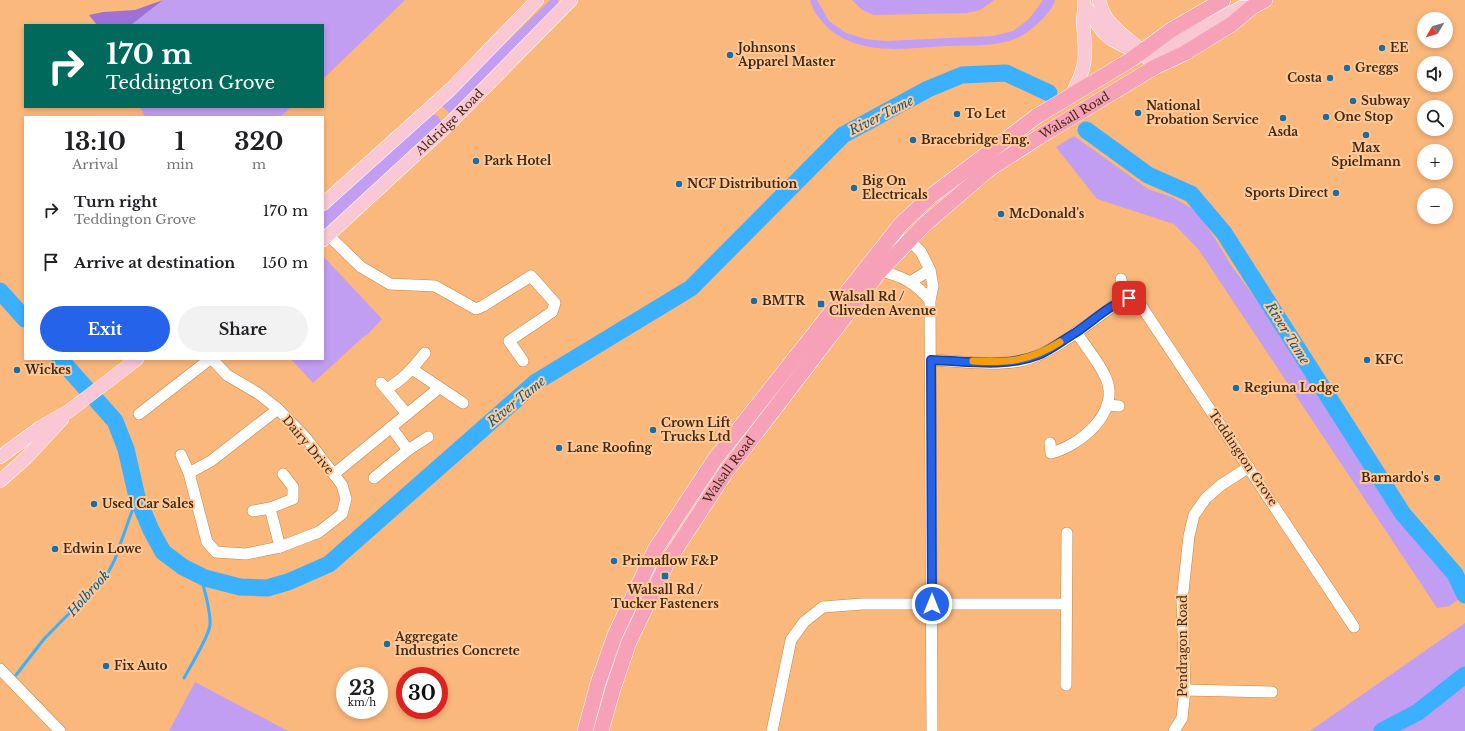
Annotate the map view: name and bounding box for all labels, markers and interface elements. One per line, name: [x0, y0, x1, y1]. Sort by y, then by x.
north arrow: [1417, 12, 1453, 48]
map controls: [1417, 12, 1453, 224]
text: 170 m: [106, 37, 192, 72]
icon: right: [40, 40, 92, 92]
place label: Johnsons Apparel Master: [735, 40, 836, 69]
place label: EE: [1390, 40, 1408, 55]
marker: EE: [1377, 43, 1387, 53]
marker: Johnsons Apparel Master: [725, 50, 735, 60]
button: sound: [1417, 56, 1453, 92]
place label: Greggs: [1355, 60, 1399, 75]
marker: Greggs: [1342, 63, 1352, 73]
place label: Costa: [1287, 70, 1322, 85]
text: Teddington Grove: [106, 72, 275, 94]
marker: Costa: [1325, 73, 1335, 83]
street label: Aldridge Road: [411, 86, 486, 159]
street label: Walsall Road: [1036, 88, 1112, 142]
water label: River Tame: [845, 92, 916, 139]
place label: Subway: [1361, 93, 1410, 108]
marker: Subway: [1348, 96, 1358, 106]
place label: National Probation Service: [1146, 98, 1259, 127]
button: search: [1417, 100, 1453, 136]
place label: To Let: [965, 106, 1006, 121]
marker: National Probation Service: [1133, 108, 1143, 118]
marker: To Let: [952, 109, 962, 119]
place label: One Stop: [1334, 109, 1393, 124]
marker: One Stop: [1321, 112, 1331, 122]
marker: Asda: [1278, 113, 1288, 123]
place label: Asda: [1267, 124, 1298, 139]
text: 13:10: [65, 127, 126, 156]
text: 1: [175, 127, 185, 156]
text: 320: [234, 127, 283, 156]
marker: Max Spielmann: [1361, 130, 1371, 140]
place label: Bracebridge Eng.: [921, 132, 1030, 147]
marker: Bracebridge Eng.: [908, 135, 918, 145]
place label: Max Spielmann: [1331, 140, 1401, 169]
button: +: [1417, 144, 1453, 180]
place label: Park Hotel: [484, 153, 552, 168]
text: Arrival: [72, 156, 118, 173]
text: min: [166, 156, 194, 173]
text: m: [252, 156, 266, 173]
marker: Park Hotel: [471, 156, 481, 166]
place label: Big On Electricals: [862, 173, 928, 202]
place label: NCF Distribution: [687, 176, 797, 191]
marker: NCF Distribution: [674, 179, 684, 189]
marker: Big On Electricals: [849, 183, 859, 193]
place label: Sports Direct: [1245, 185, 1328, 200]
marker: Sports Direct: [1331, 188, 1341, 198]
button: −: [1417, 188, 1453, 224]
text: Turn right: [74, 192, 157, 211]
icon: right: [40, 199, 62, 221]
text: 170 m: [263, 201, 308, 220]
place label: McDonald's: [1009, 206, 1085, 221]
marker: McDonald's: [996, 209, 1006, 219]
text: Teddington Grove: [74, 211, 196, 228]
icon: arrive: [40, 251, 62, 273]
text: Arrive at destination: [74, 253, 235, 272]
text: 150 m: [262, 253, 308, 272]
pin: [1112, 281, 1146, 315]
icon: arrive: [1118, 287, 1140, 309]
place label: Walsall Rd / Cliveden Avenue: [828, 289, 936, 318]
place label: BMTR: [762, 293, 806, 308]
marker: BMTR: [749, 296, 759, 306]
water label: River Tame: [1261, 298, 1313, 367]
marker: Walsall Rd / Cliveden Avenue: [816, 299, 826, 309]
button: Exit: [40, 306, 170, 352]
button: Share: [178, 306, 308, 352]
place label: KFC: [1375, 352, 1403, 367]
marker: KFC: [1362, 355, 1372, 365]
place label: Wickes: [24, 362, 71, 377]
marker: Wickes: [12, 365, 22, 375]
water label: River Tame: [483, 373, 549, 431]
place label: Regiuna Lodge: [1244, 380, 1339, 395]
marker: Regiuna Lodge: [1231, 383, 1241, 393]
street label: Teddington Grove: [1206, 407, 1281, 509]
street label: Dairy Drive: [279, 412, 337, 477]
place label: Crown Lift Trucks Ltd: [661, 415, 731, 444]
marker: Crown Lift Trucks Ltd: [648, 425, 658, 435]
street label: Walsall Road: [699, 433, 758, 507]
place label: Lane Roofing: [567, 440, 652, 455]
marker: Lane Roofing: [554, 443, 564, 453]
place label: Barnardo's: [1361, 470, 1429, 485]
marker: Barnardo's: [1432, 473, 1442, 483]
place label: Used Car Sales: [102, 496, 194, 511]
marker: Used Car Sales: [89, 499, 99, 509]
place label: Edwin Lowe: [63, 541, 142, 556]
marker: Edwin Lowe: [50, 544, 60, 554]
place label: Primaflow F&P: [622, 553, 719, 568]
marker: Primaflow F&P: [609, 556, 619, 566]
water label: Holbrook: [63, 567, 113, 620]
marker: Walsall Rd / Tucker Fasteners: [660, 571, 670, 581]
place label: Walsall Rd / Tucker Fasteners: [611, 582, 719, 611]
position arrow: [911, 583, 953, 625]
street label: Pendragon Road: [1175, 595, 1190, 697]
place label: Aggregate Industries Concrete: [394, 629, 520, 658]
marker: Aggregate Industries Concrete: [382, 639, 392, 649]
place label: Fix Auto: [114, 658, 167, 673]
marker: Fix Auto: [101, 661, 111, 671]
speed limit sign: 30: [396, 667, 448, 719]
text: 23: [349, 676, 375, 700]
text: km/h: [348, 696, 376, 709]

